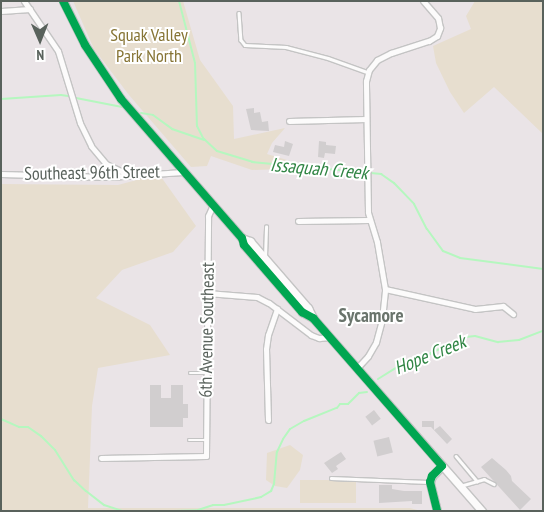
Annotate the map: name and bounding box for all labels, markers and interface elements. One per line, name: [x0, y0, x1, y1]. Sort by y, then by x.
north arrow: [15, 15, 65, 65]
park label: Squak Valley Park North: [110, 25, 188, 68]
text: N: [36, 46, 44, 64]
water label: Issaquah Creek: [269, 153, 369, 185]
street label: Southeast 96th Street: [24, 161, 160, 185]
street label: 6th Avenue Southeast: [195, 262, 219, 398]
district label: Sycamore: [338, 305, 404, 327]
water label: Hope Creek: [391, 330, 469, 380]

